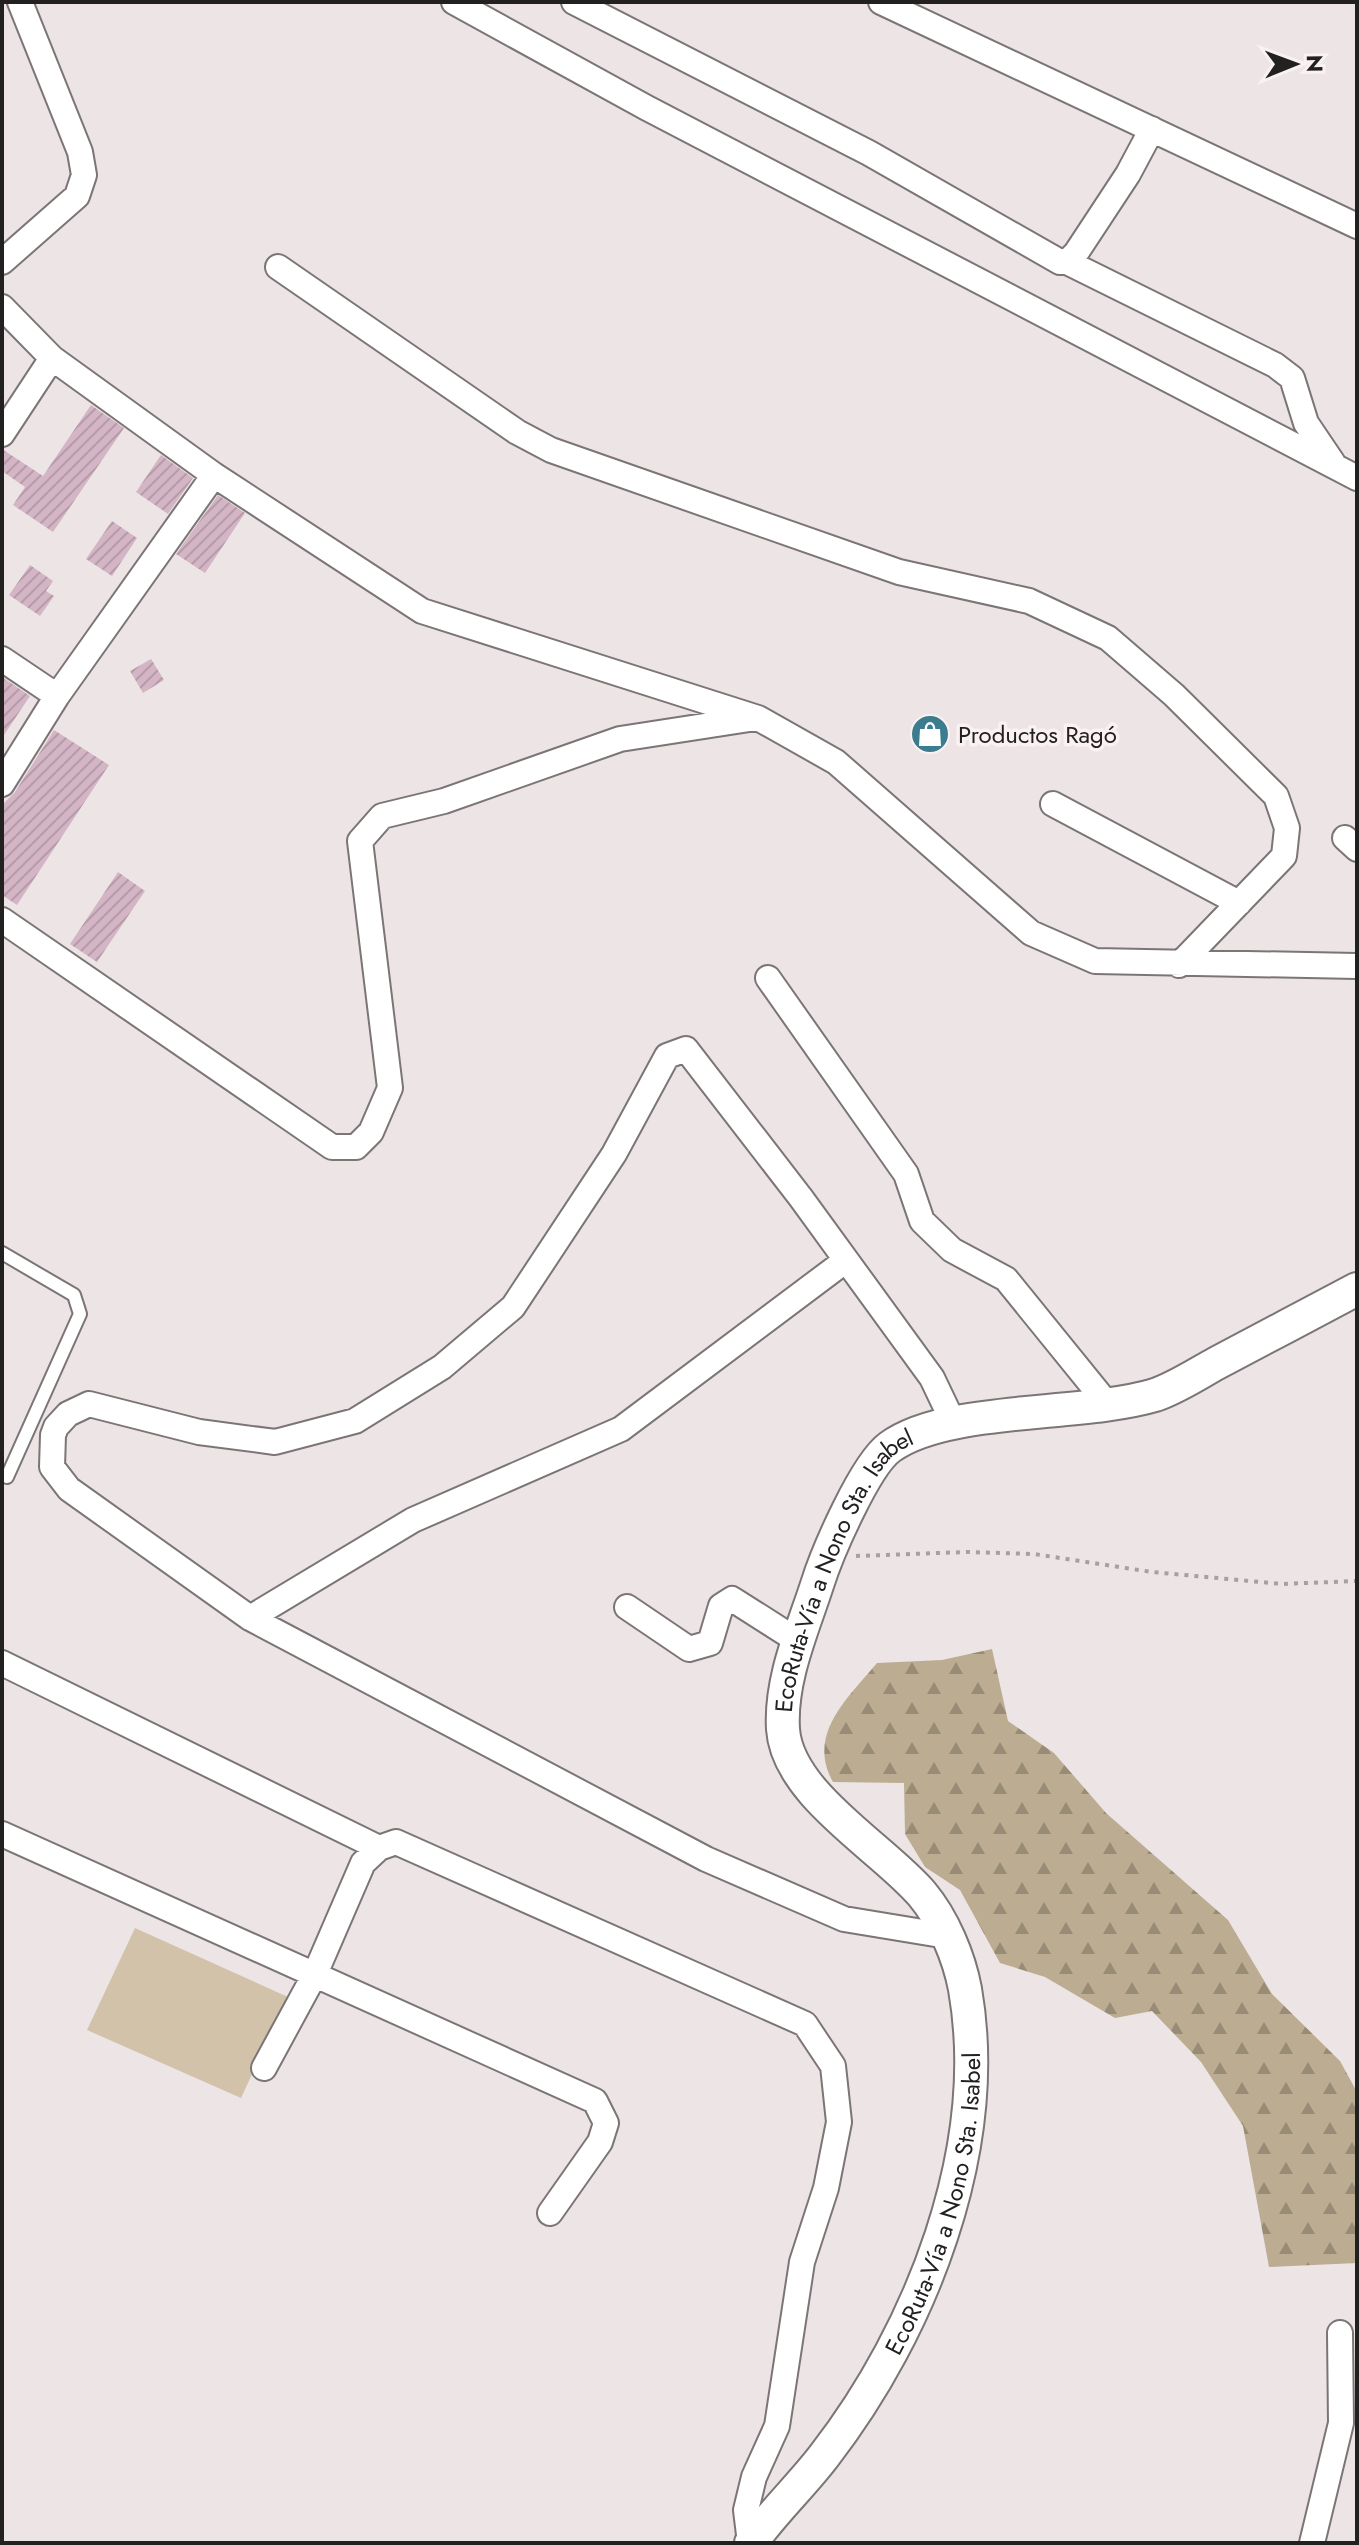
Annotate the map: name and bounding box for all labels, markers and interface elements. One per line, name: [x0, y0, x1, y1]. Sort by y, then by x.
north arrow: [1255, 24, 1335, 104]
text: N: [1299, 55, 1331, 73]
shop icon: Productos Ragó: [909, 713, 951, 755]
place label: Productos Ragó: [958, 717, 1117, 752]
street label: EcoRuta-Vía a Nono Sta. Isabel: [765, 1419, 918, 1714]
street label: EcoRuta-Vía a Nono Sta. Isabel: [876, 2052, 989, 2361]

